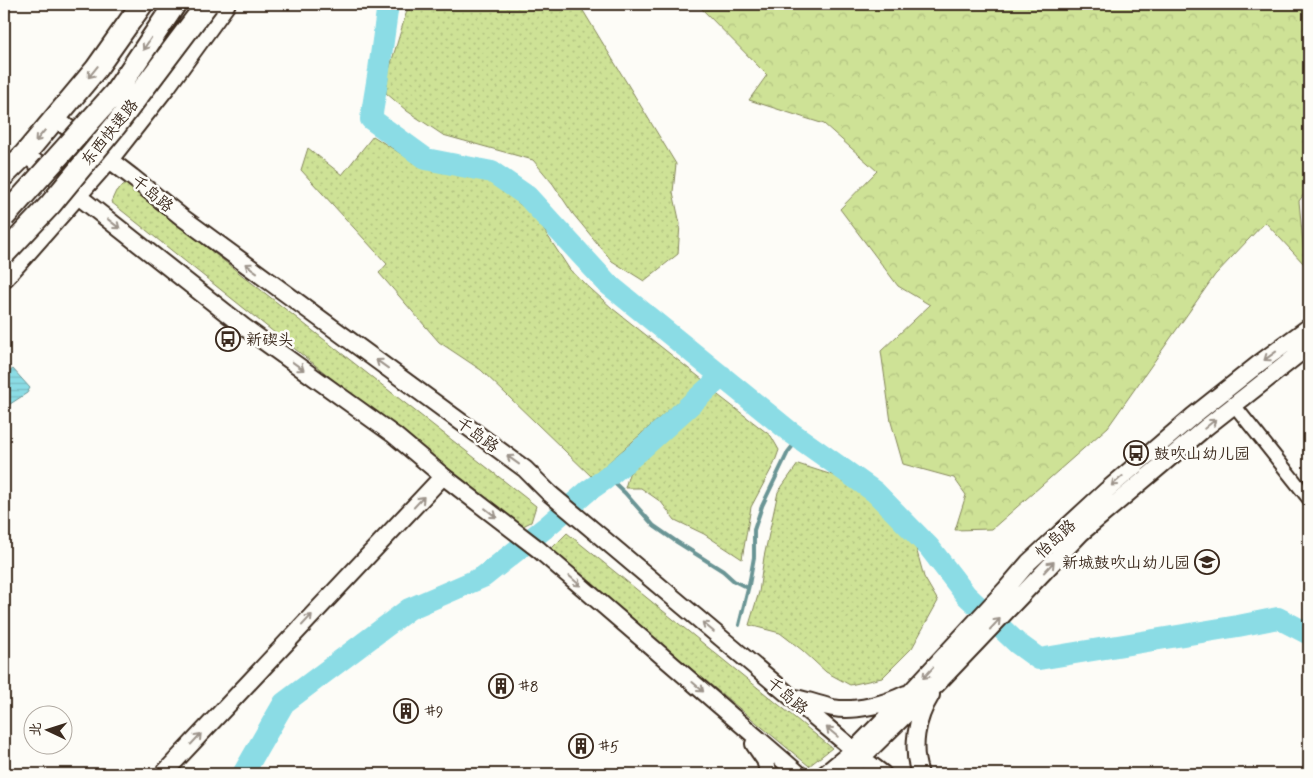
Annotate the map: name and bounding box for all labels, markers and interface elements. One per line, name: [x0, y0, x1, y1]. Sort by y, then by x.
one-way arrow: [142, 37, 153, 51]
one-way arrow: [88, 65, 99, 78]
street label: 东西快速路: [77, 95, 144, 171]
one-way arrow: [34, 129, 45, 142]
street label: 千岛路: [127, 171, 177, 217]
one-way arrow: [108, 219, 121, 230]
one-way arrow: [244, 263, 258, 273]
bus stop icon: 新碶头: [215, 326, 241, 352]
place label: 新碶头: [246, 330, 294, 351]
one-way arrow: [1263, 351, 1277, 361]
one-way arrow: [375, 359, 389, 369]
one-way arrow: [291, 361, 305, 371]
street label: 千岛路: [452, 413, 503, 458]
one-way arrow: [1203, 419, 1216, 430]
bus stop icon: 鼓吹山幼儿园: [1123, 440, 1149, 466]
place label: 鼓吹山幼儿园: [1154, 444, 1250, 465]
one-way arrow: [506, 455, 520, 465]
one-way arrow: [1111, 475, 1124, 487]
one-way arrow: [413, 496, 425, 508]
one-way arrow: [484, 507, 497, 518]
street label: 怡岛路: [1031, 515, 1081, 563]
school or university icon: 新城鼓吹山幼儿园: [1194, 549, 1220, 575]
place label: 新城鼓吹山幼儿园: [1062, 553, 1190, 574]
one-way arrow: [1043, 561, 1055, 573]
one-way arrow: [568, 575, 581, 587]
one-way arrow: [301, 614, 313, 627]
one-way arrow: [989, 618, 1001, 631]
one-way arrow: [702, 622, 715, 633]
one-way arrow: [922, 666, 934, 679]
building icon: #8: [488, 673, 514, 699]
street label: 千岛路: [762, 673, 812, 720]
place label: #8: [518, 677, 539, 698]
one-way arrow: [691, 681, 704, 693]
building icon: #9: [393, 698, 419, 724]
place label: #9: [424, 702, 444, 723]
north arrow: [22, 706, 72, 756]
text: 北: [27, 722, 45, 737]
one-way arrow: [826, 726, 839, 737]
one-way arrow: [190, 732, 202, 745]
building icon: #5: [568, 733, 594, 759]
place label: #5: [598, 737, 619, 758]

